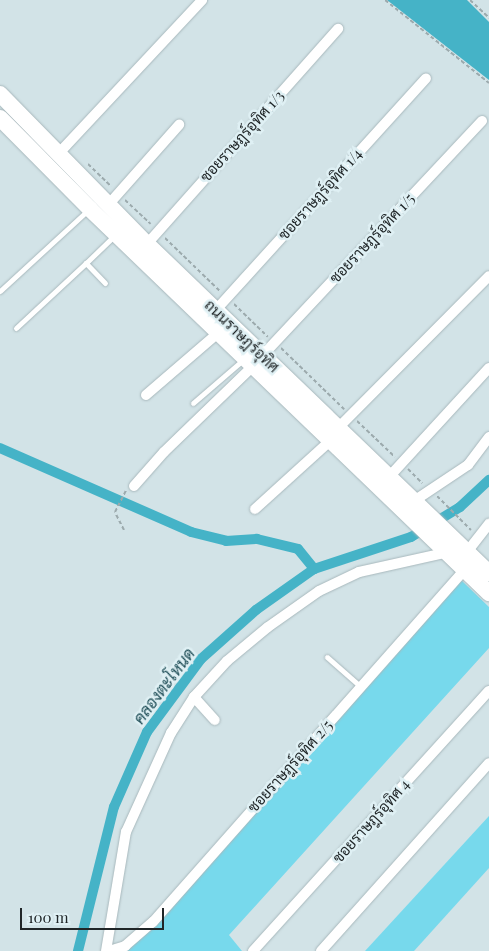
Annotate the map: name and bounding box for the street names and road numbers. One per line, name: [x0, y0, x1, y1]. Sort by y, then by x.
street label: ซอยราษฎร์อุทิศ 1/3: [196, 87, 288, 185]
street label: ซอยราษฎร์อุทิศ 1/4: [274, 145, 366, 243]
street label: ซอยราษฎร์อุทิศ 1/5: [326, 189, 418, 287]
street label: ถนนราษฎร์อุทิศ: [201, 296, 283, 376]
street label: ซอยราษฎร์อุทิศ 2/5: [244, 716, 336, 816]
street label: ซอยราษฎร์อุทิศ 4: [329, 775, 413, 867]

